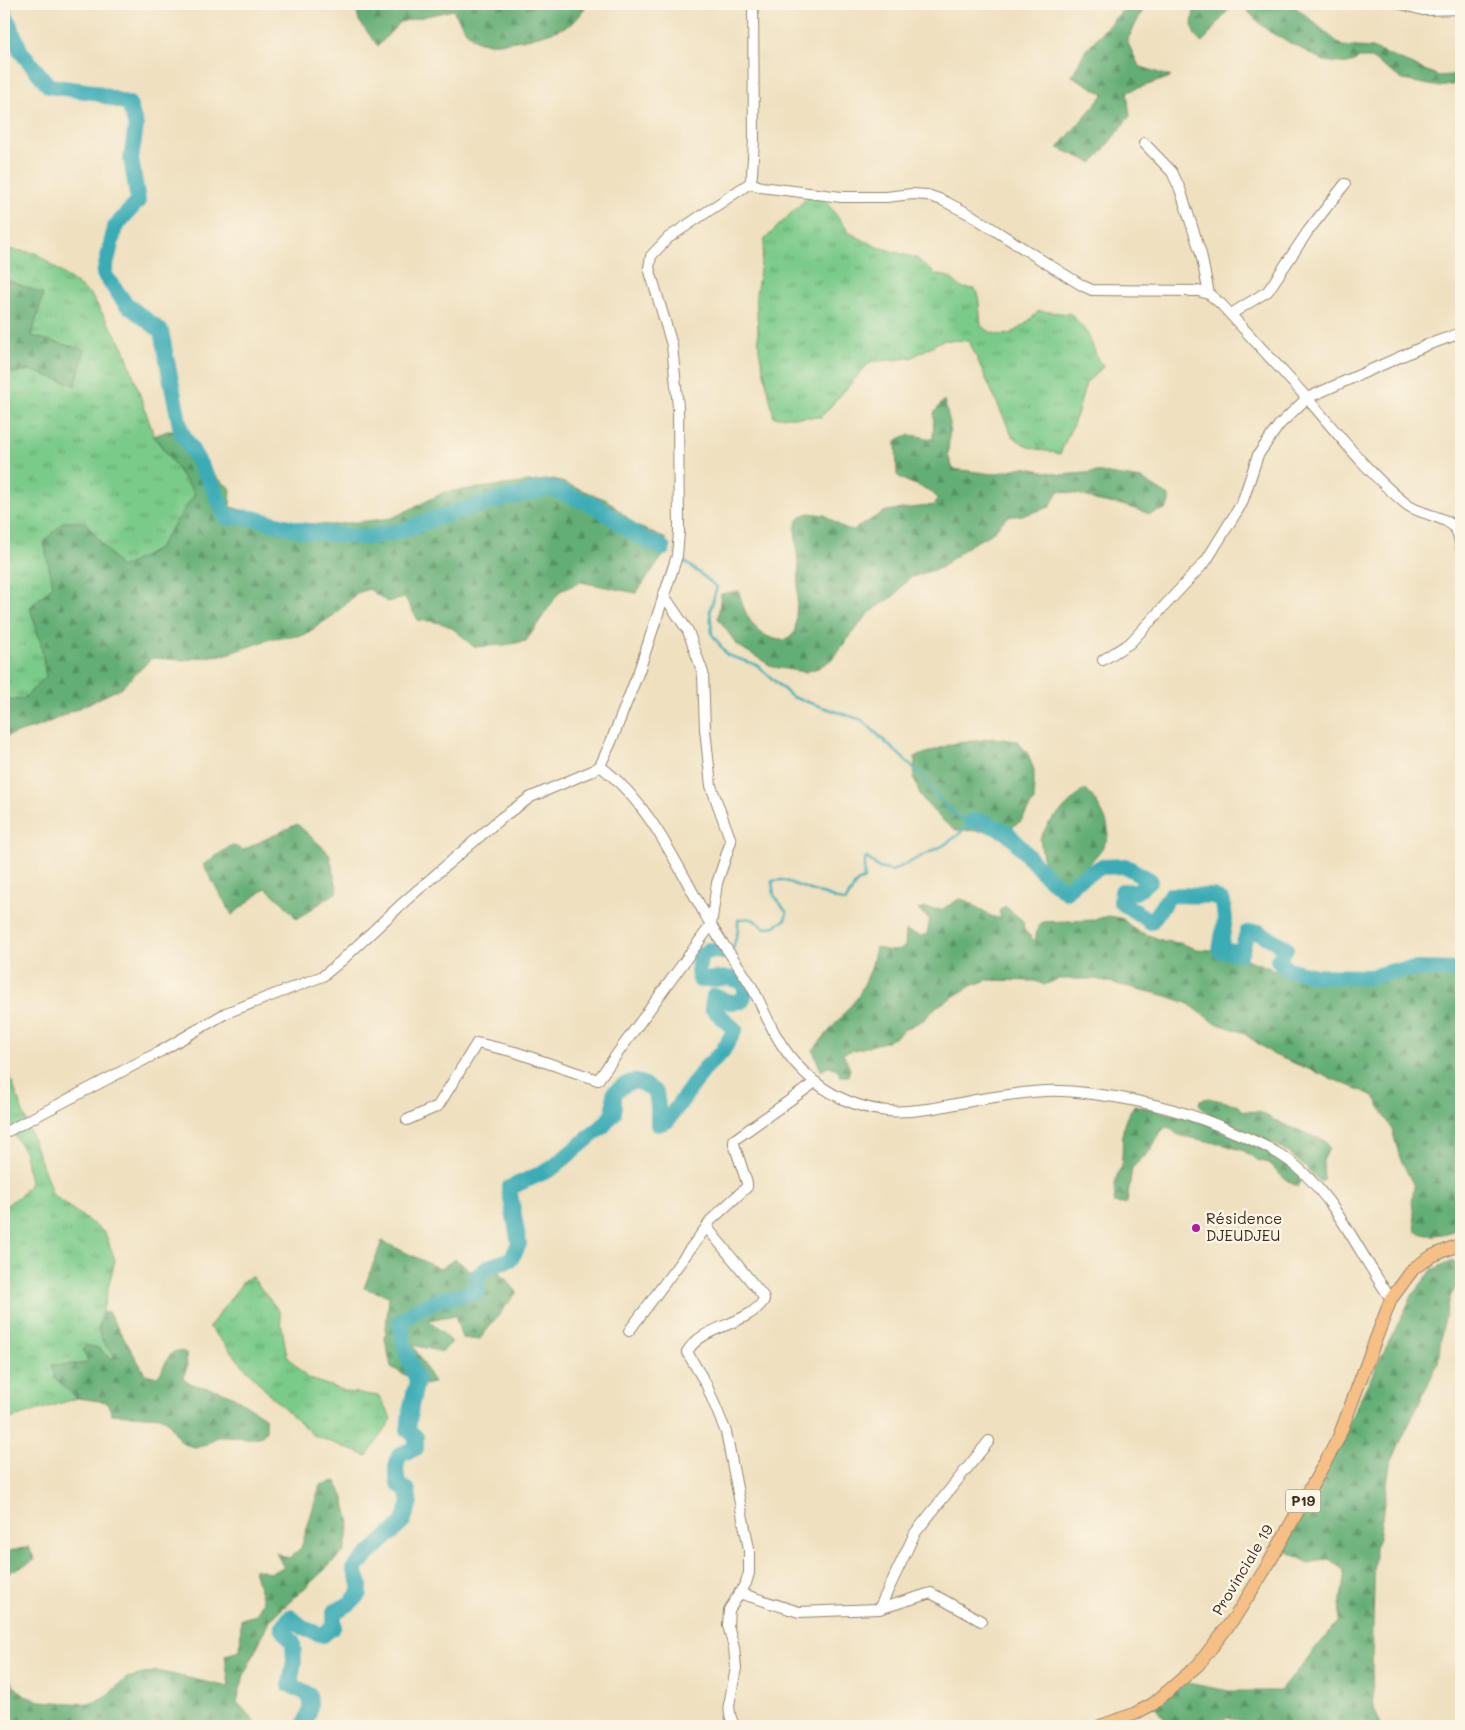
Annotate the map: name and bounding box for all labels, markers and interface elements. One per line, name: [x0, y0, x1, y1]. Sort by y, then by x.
place label: Résidence DJEUDJEU: [1206, 1208, 1282, 1245]
marker: Résidence DJEUDJEU: [1190, 1222, 1202, 1234]
road number: P19: [1286, 1490, 1320, 1512]
street label: Provinciale 19: [1207, 1520, 1277, 1619]

